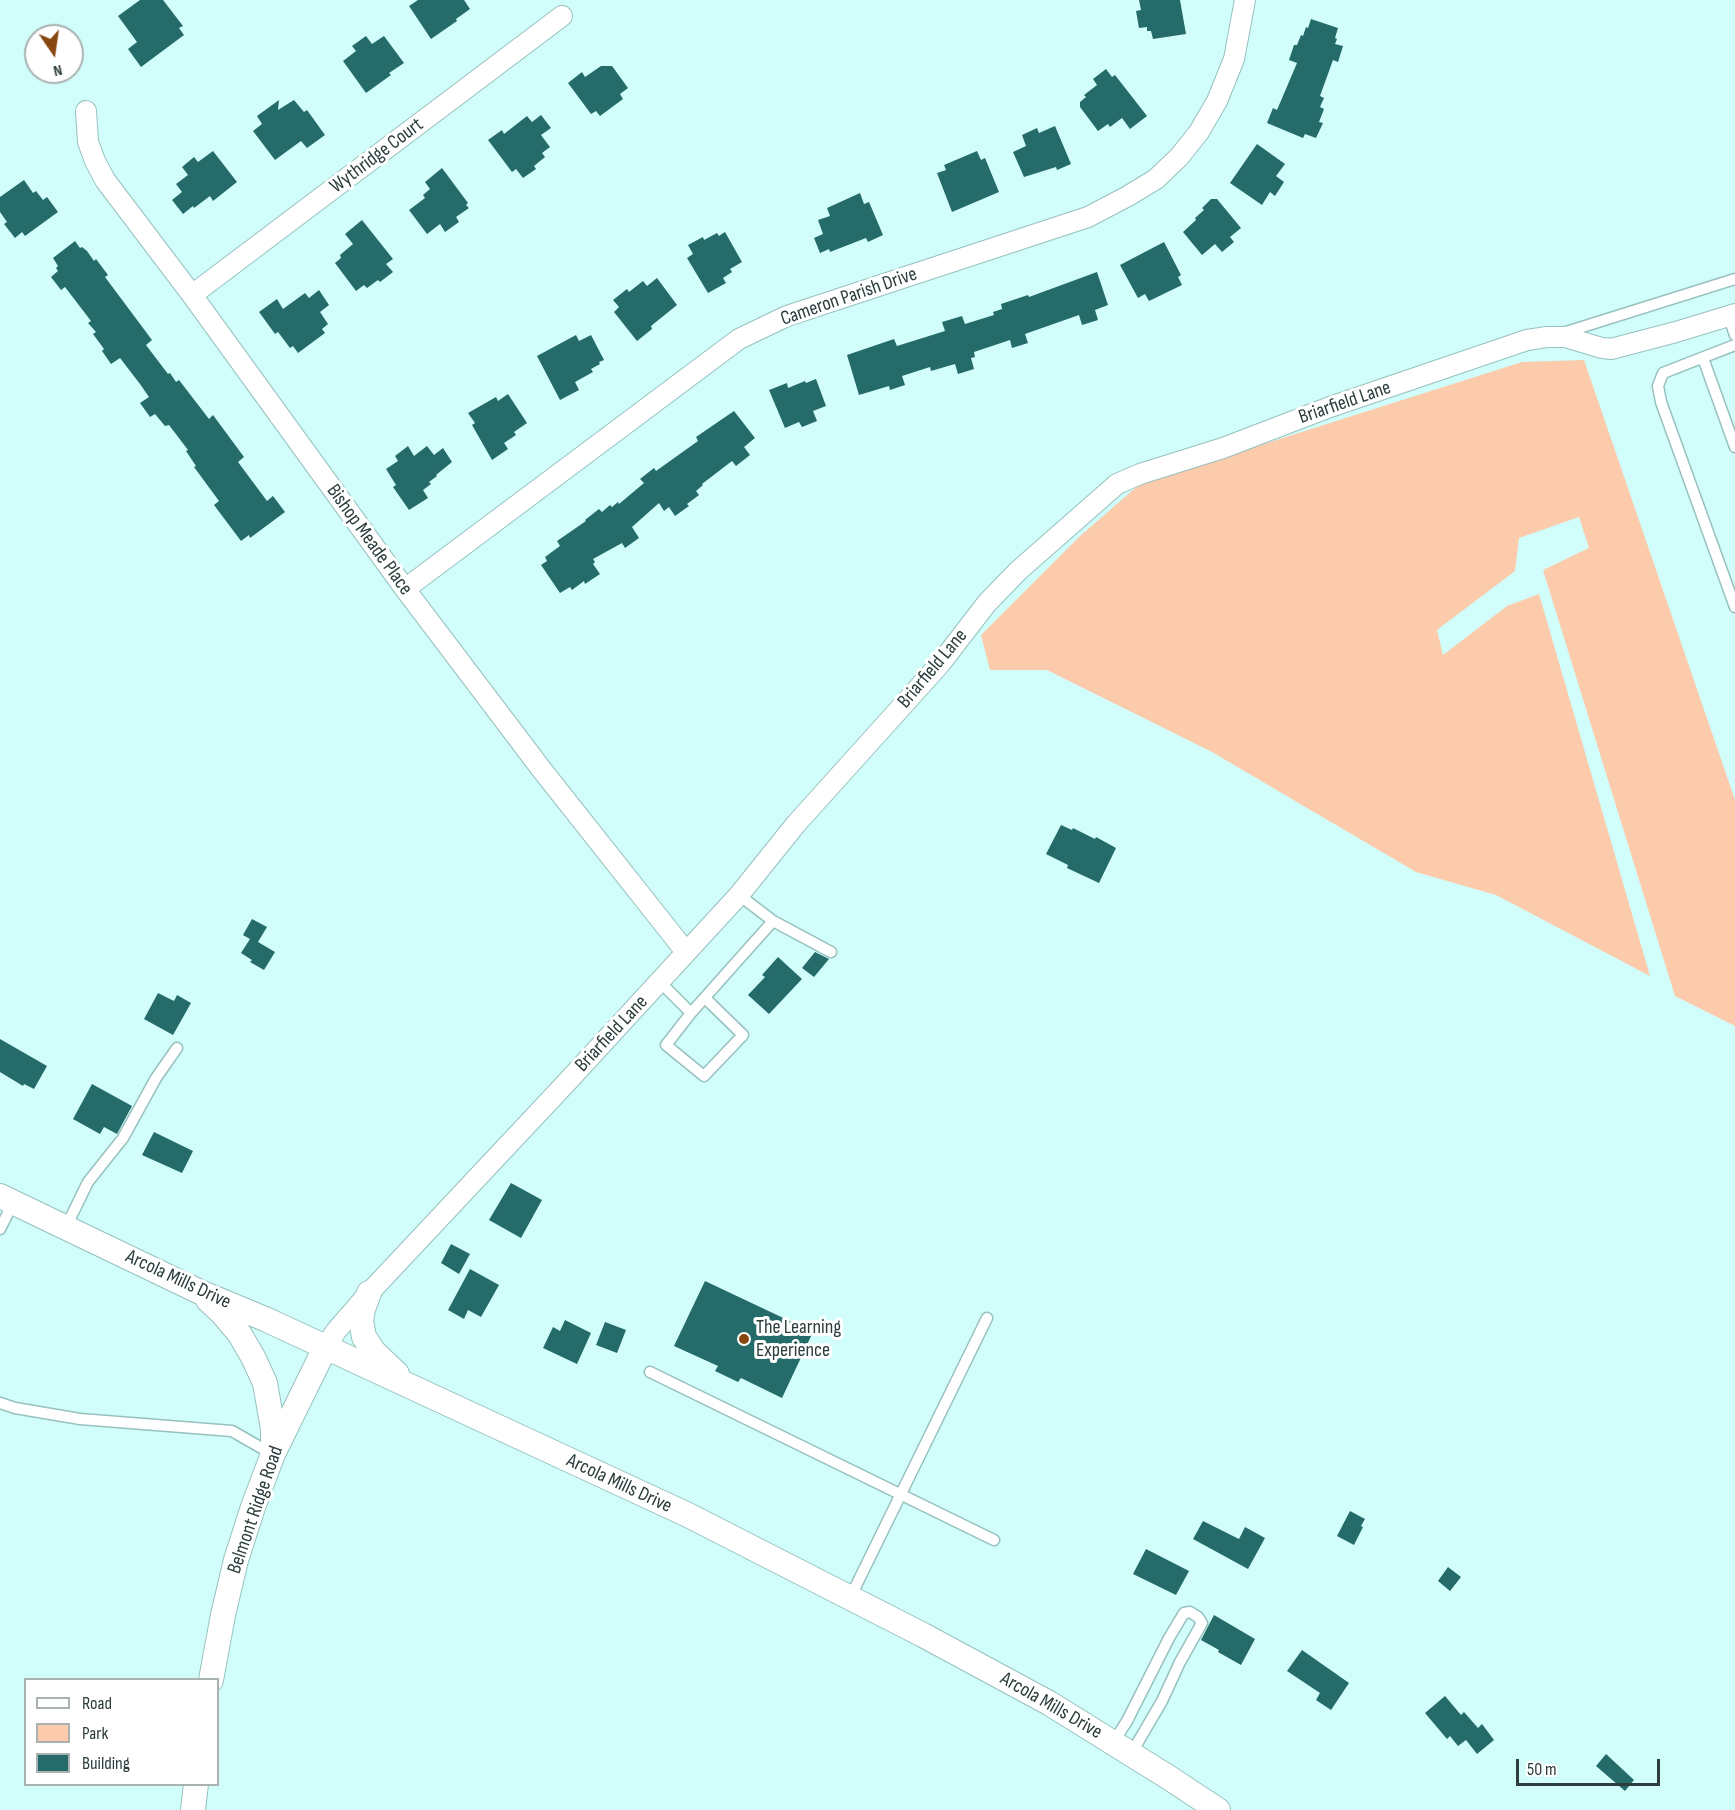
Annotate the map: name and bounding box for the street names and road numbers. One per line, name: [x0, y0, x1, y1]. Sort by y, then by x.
street label: Wythridge Court: [326, 113, 428, 199]
street label: Cameron Parish Drive: [778, 262, 920, 332]
street label: Briarfield Lane: [1296, 376, 1394, 430]
street label: Bishop Meade Place: [321, 480, 417, 600]
street label: Briarfield Lane: [893, 625, 973, 713]
street label: Briarfield Lane: [571, 991, 653, 1077]
street label: Arcola Mills Drive: [121, 1245, 235, 1315]
street label: Belmont Ridge Road: [223, 1443, 289, 1577]
street label: Arcola Mills Drive: [562, 1449, 676, 1519]
street label: Arcola Mills Drive: [996, 1667, 1106, 1745]

